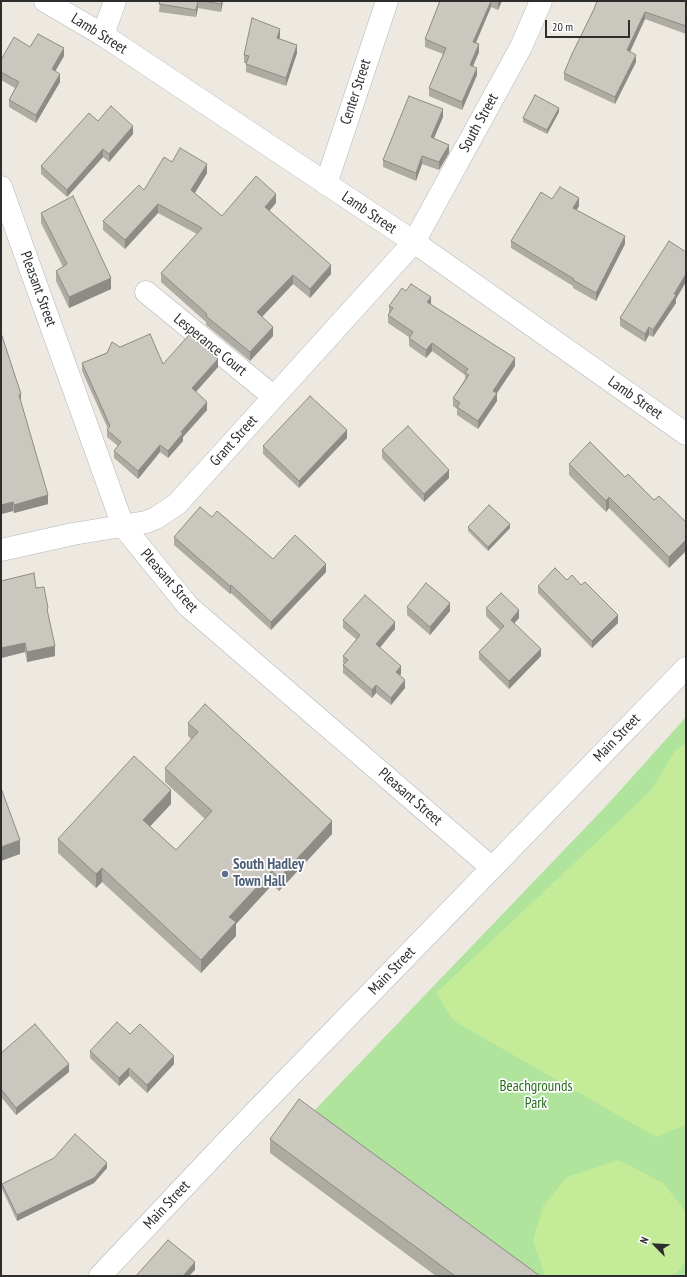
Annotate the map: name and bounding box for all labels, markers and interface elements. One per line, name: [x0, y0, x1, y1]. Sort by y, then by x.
street label: Lamb Street: [68, 10, 130, 58]
scale bar: [547, 12, 632, 38]
text: 20 m: [552, 19, 573, 34]
street label: Center Street: [337, 57, 375, 127]
street label: South Street: [456, 90, 502, 156]
street label: Lamb Street: [338, 188, 400, 238]
street label: Pleasant Street: [16, 249, 60, 329]
street label: Lesperance Court: [170, 310, 250, 380]
street label: Lamb Street: [604, 373, 666, 423]
street label: Grant Street: [206, 412, 262, 470]
street label: Pleasant Street: [136, 545, 202, 617]
street label: Main Street: [590, 710, 644, 766]
street label: Pleasant Street: [374, 764, 446, 830]
place label: South Hadley Town Hall: [233, 856, 304, 891]
marker: South Hadley Town Hall: [220, 869, 230, 879]
street label: Main Street: [365, 943, 419, 999]
park label: Beachgrounds Park: [500, 1078, 572, 1113]
street label: Main Street: [140, 1177, 194, 1233]
north arrow: [635, 1225, 675, 1265]
text: N: [636, 1235, 652, 1246]

